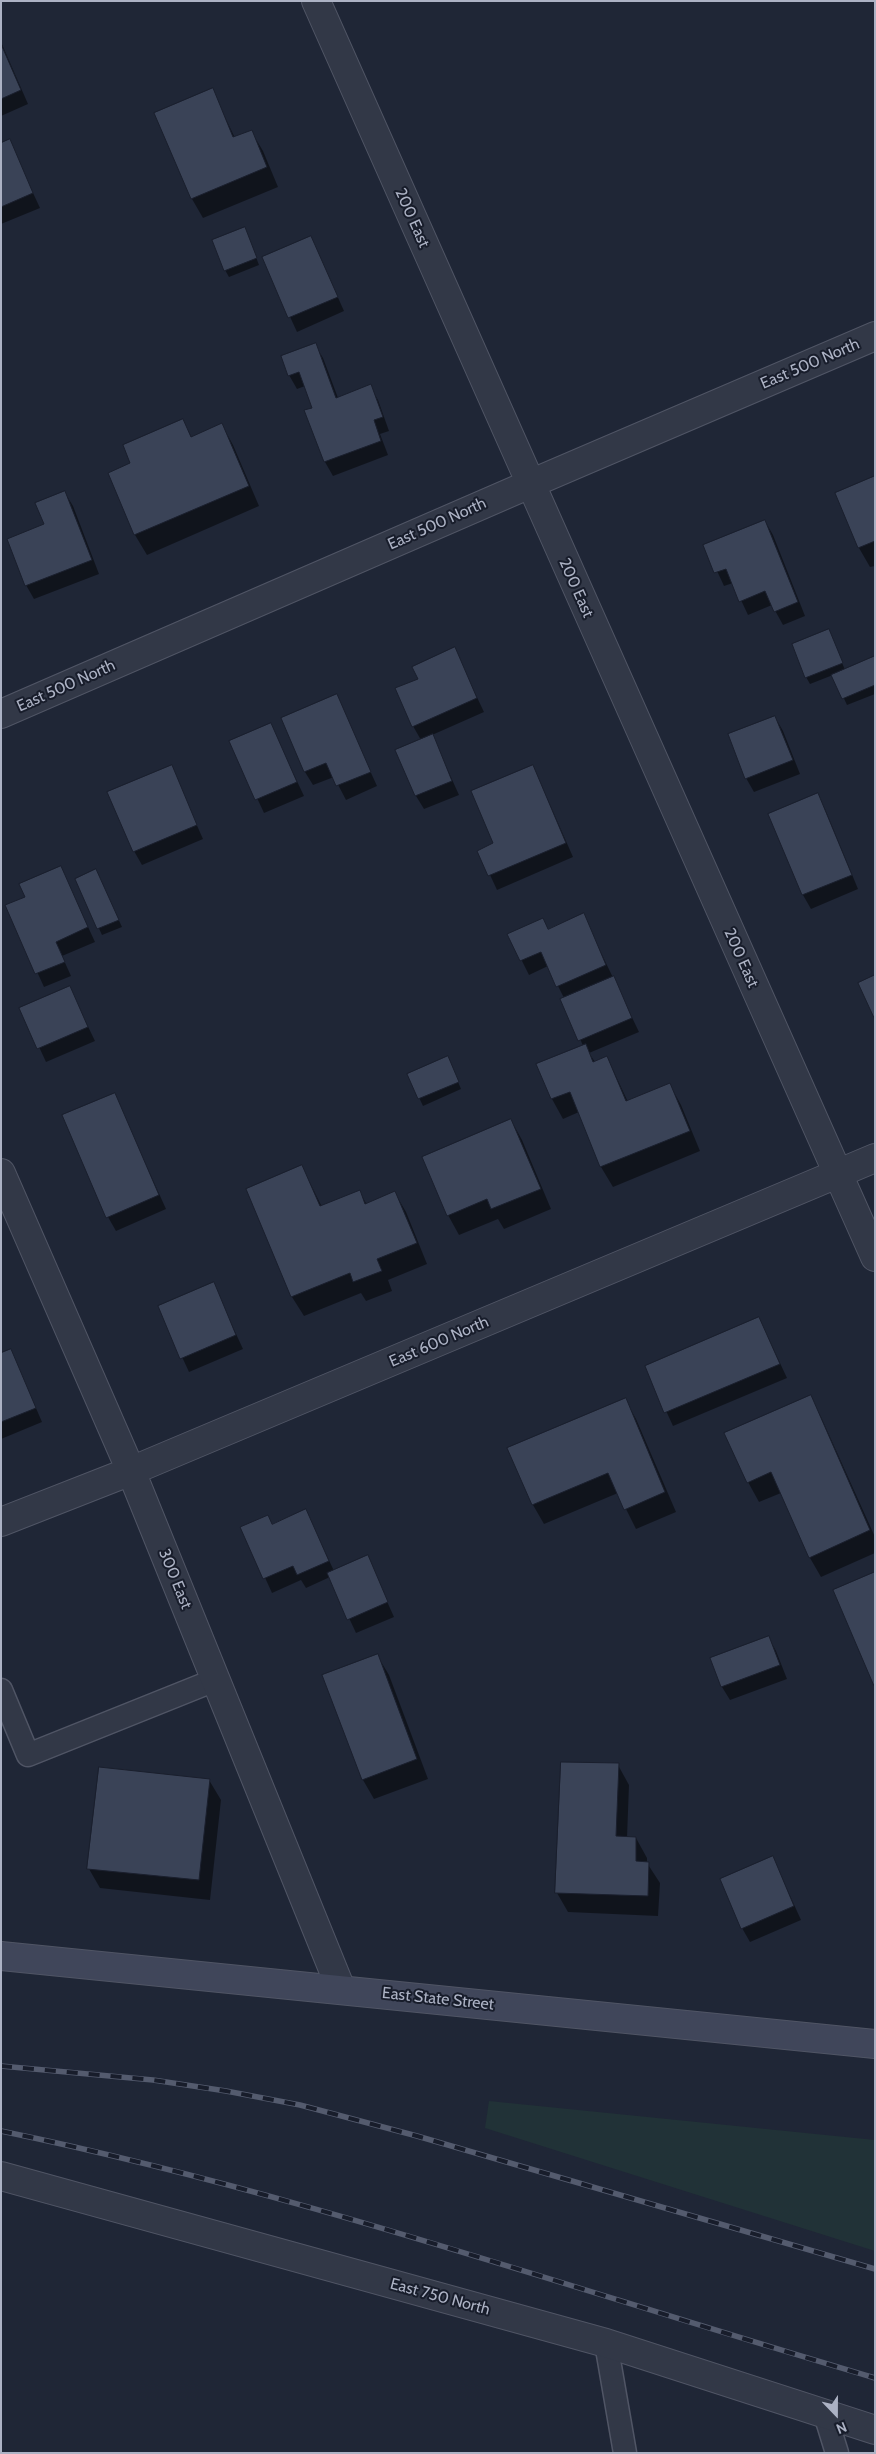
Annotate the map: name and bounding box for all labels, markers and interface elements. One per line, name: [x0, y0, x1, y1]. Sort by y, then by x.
street label: 200 East: [390, 185, 434, 251]
street label: East 500 North: [758, 335, 862, 393]
street label: East 500 North: [385, 494, 489, 554]
street label: 200 East: [554, 555, 598, 621]
street label: East 500 North: [14, 656, 118, 716]
street label: 200 East: [719, 925, 763, 991]
street label: East 600 North: [386, 1312, 492, 1372]
street label: 300 East: [154, 1546, 196, 1612]
street label: East State Street: [381, 1984, 495, 2014]
street label: East 750 North: [388, 2274, 492, 2320]
north arrow: [811, 2389, 861, 2439]
text: N: [834, 2418, 850, 2438]

